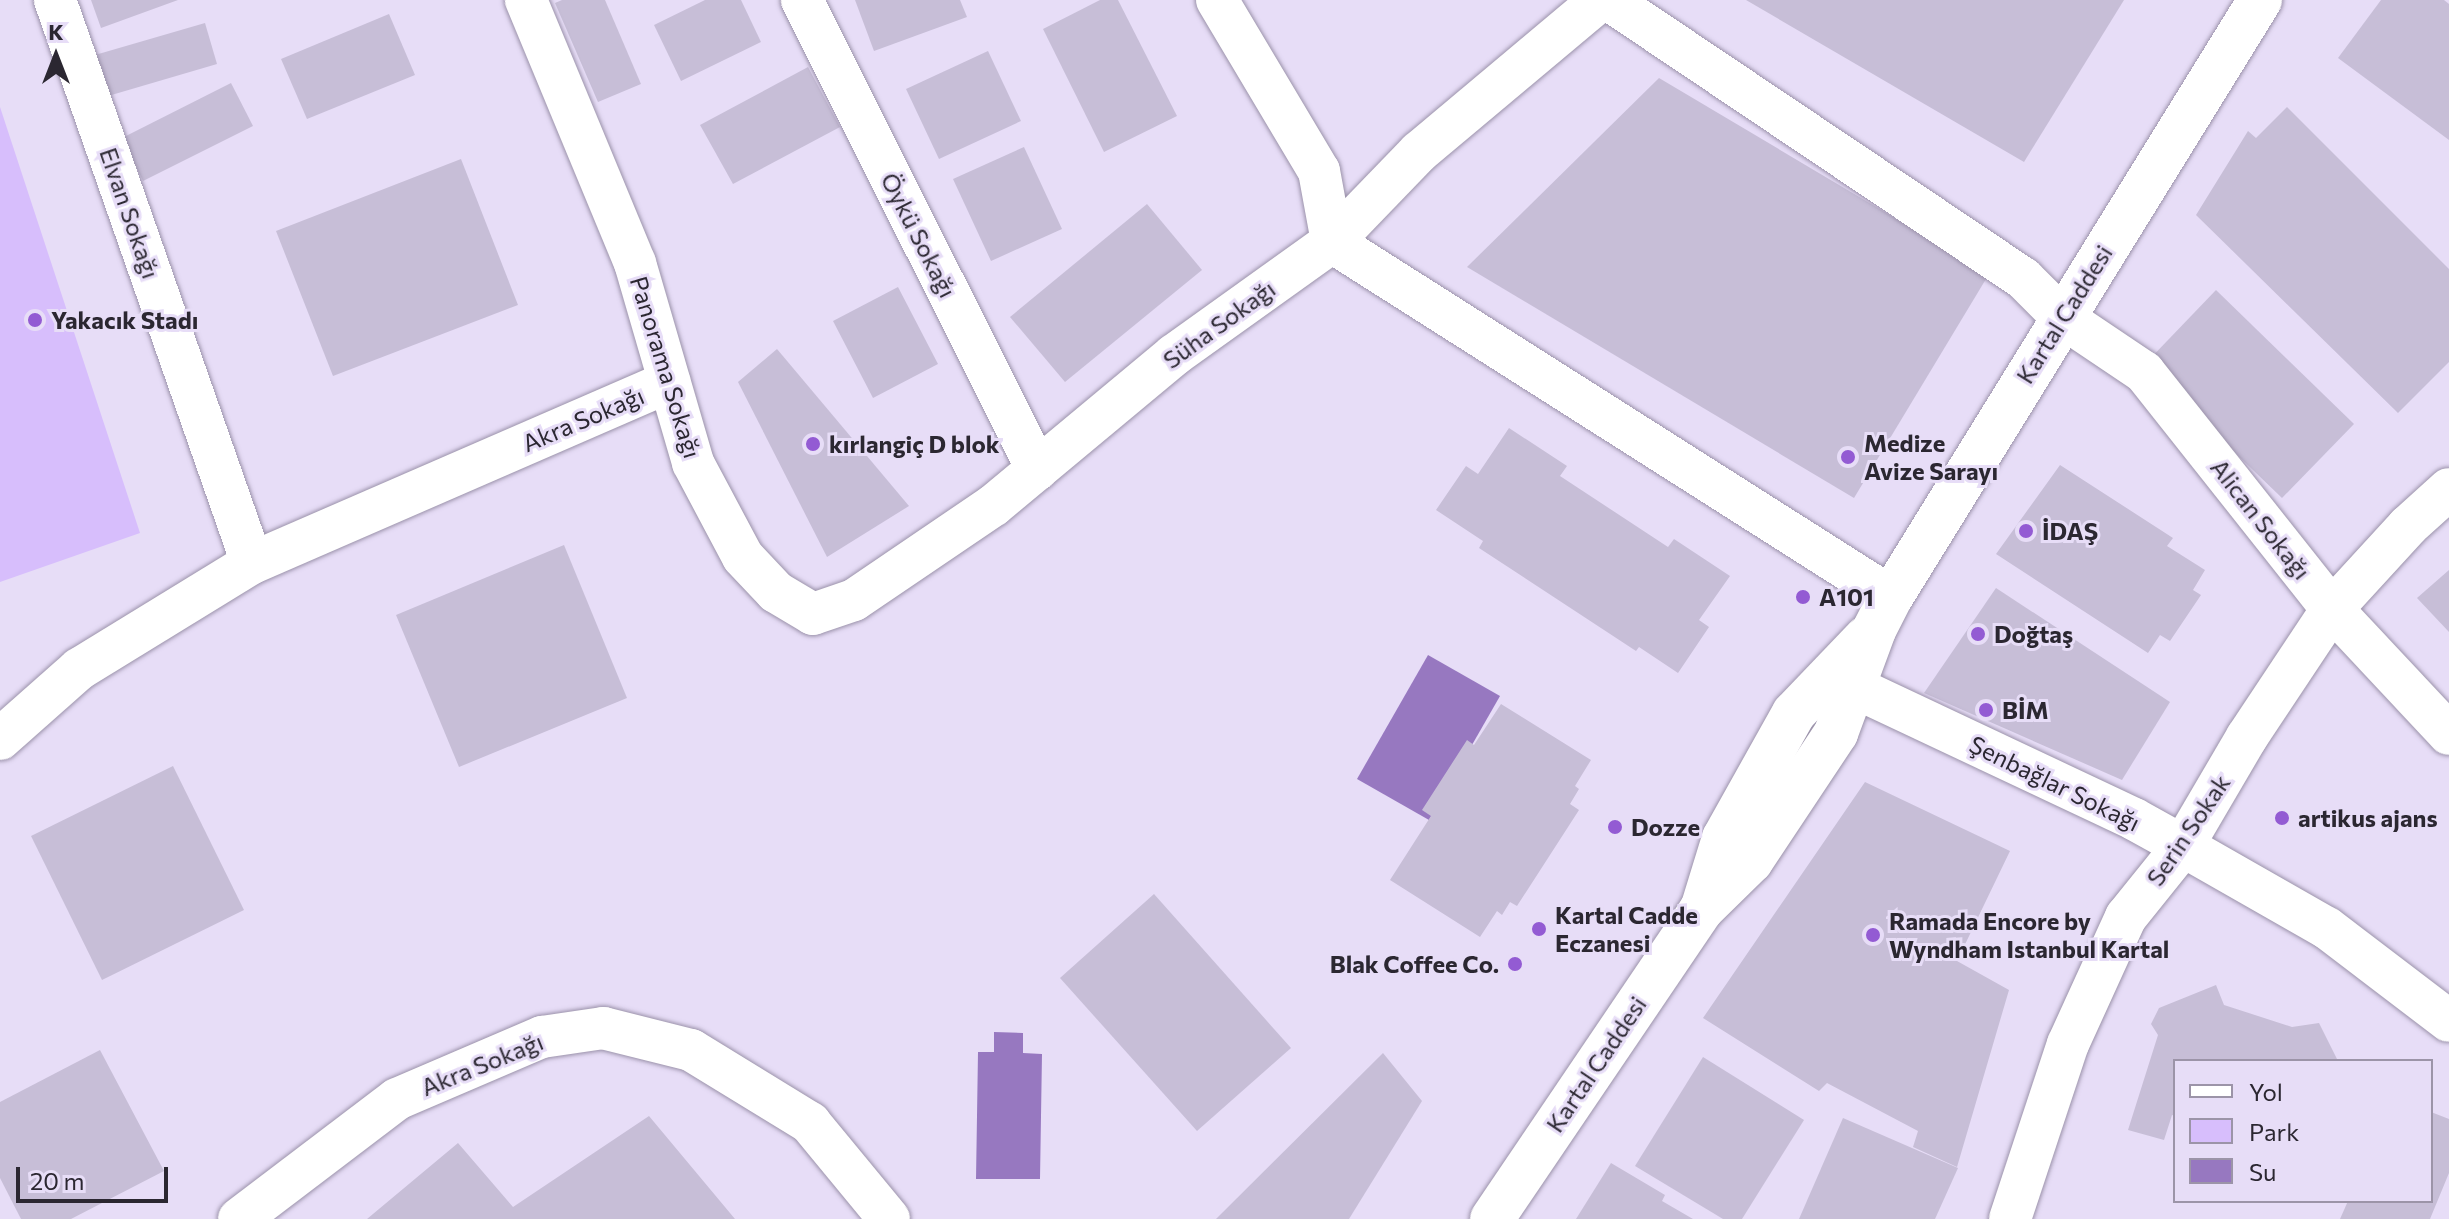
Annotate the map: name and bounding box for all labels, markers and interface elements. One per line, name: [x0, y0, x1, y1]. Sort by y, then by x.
north arrow: [16, 16, 96, 96]
text: K: [48, 18, 64, 45]
street label: Elvan Sokağı: [94, 144, 166, 282]
street label: Öykü Sokağı: [875, 168, 963, 302]
street label: Kartal Caddesi: [2010, 239, 2118, 389]
street label: Panorama Sokağı: [625, 272, 707, 462]
street label: Süha Sokağı: [1157, 274, 1281, 374]
place label: Yakacık Stadı: [51, 306, 198, 334]
marker: Yakacık Stadı: [26, 311, 44, 329]
street label: Akra Sokağı: [518, 381, 648, 457]
place label: Medize Avize Sarayı: [1864, 429, 1998, 485]
place label: kırlangiç D blok: [829, 430, 1000, 458]
marker: kırlangiç D blok: [804, 435, 822, 453]
marker: Medize Avize Sarayı: [1839, 448, 1857, 466]
street label: Alican Sokağı: [2205, 453, 2317, 585]
place label: İDAŞ: [2042, 517, 2098, 545]
marker: İDAŞ: [2017, 522, 2035, 540]
place label: A101: [1819, 583, 1874, 611]
marker: A101: [1794, 588, 1812, 606]
place label: Doğtaş: [1994, 620, 2073, 648]
marker: Doğtaş: [1969, 625, 1987, 643]
place label: BİM: [2002, 696, 2049, 724]
marker: BİM: [1977, 701, 1995, 719]
street label: Şenbağlar Sokağı: [1965, 729, 2145, 837]
street label: Serin Sokak: [2140, 769, 2236, 891]
place label: artikus ajans: [2298, 804, 2438, 832]
marker: artikus ajans: [2273, 809, 2291, 827]
place label: Dozze: [1631, 813, 1700, 841]
marker: Dozze: [1606, 818, 1624, 836]
place label: Kartal Cadde Eczanesi: [1555, 901, 1698, 957]
place label: Ramada Encore by Wyndham Istanbul Kartal: [1889, 907, 2169, 963]
marker: Kartal Cadde Eczanesi: [1530, 920, 1548, 938]
marker: Ramada Encore by Wyndham Istanbul Kartal: [1864, 926, 1882, 944]
place label: Blak Coffee Co.: [1330, 950, 1499, 978]
marker: Blak Coffee Co.: [1506, 955, 1524, 973]
street label: Kartal Caddesi: [1540, 991, 1652, 1137]
street label: Akra Sokağı: [417, 1026, 547, 1102]
legend: [2173, 1059, 2433, 1203]
text: Yol: [2249, 1077, 2283, 1106]
text: Park: [2249, 1117, 2299, 1146]
scale bar: [20, 1151, 172, 1201]
text: Su: [2249, 1157, 2276, 1186]
text: 20 m: [30, 1166, 84, 1195]

